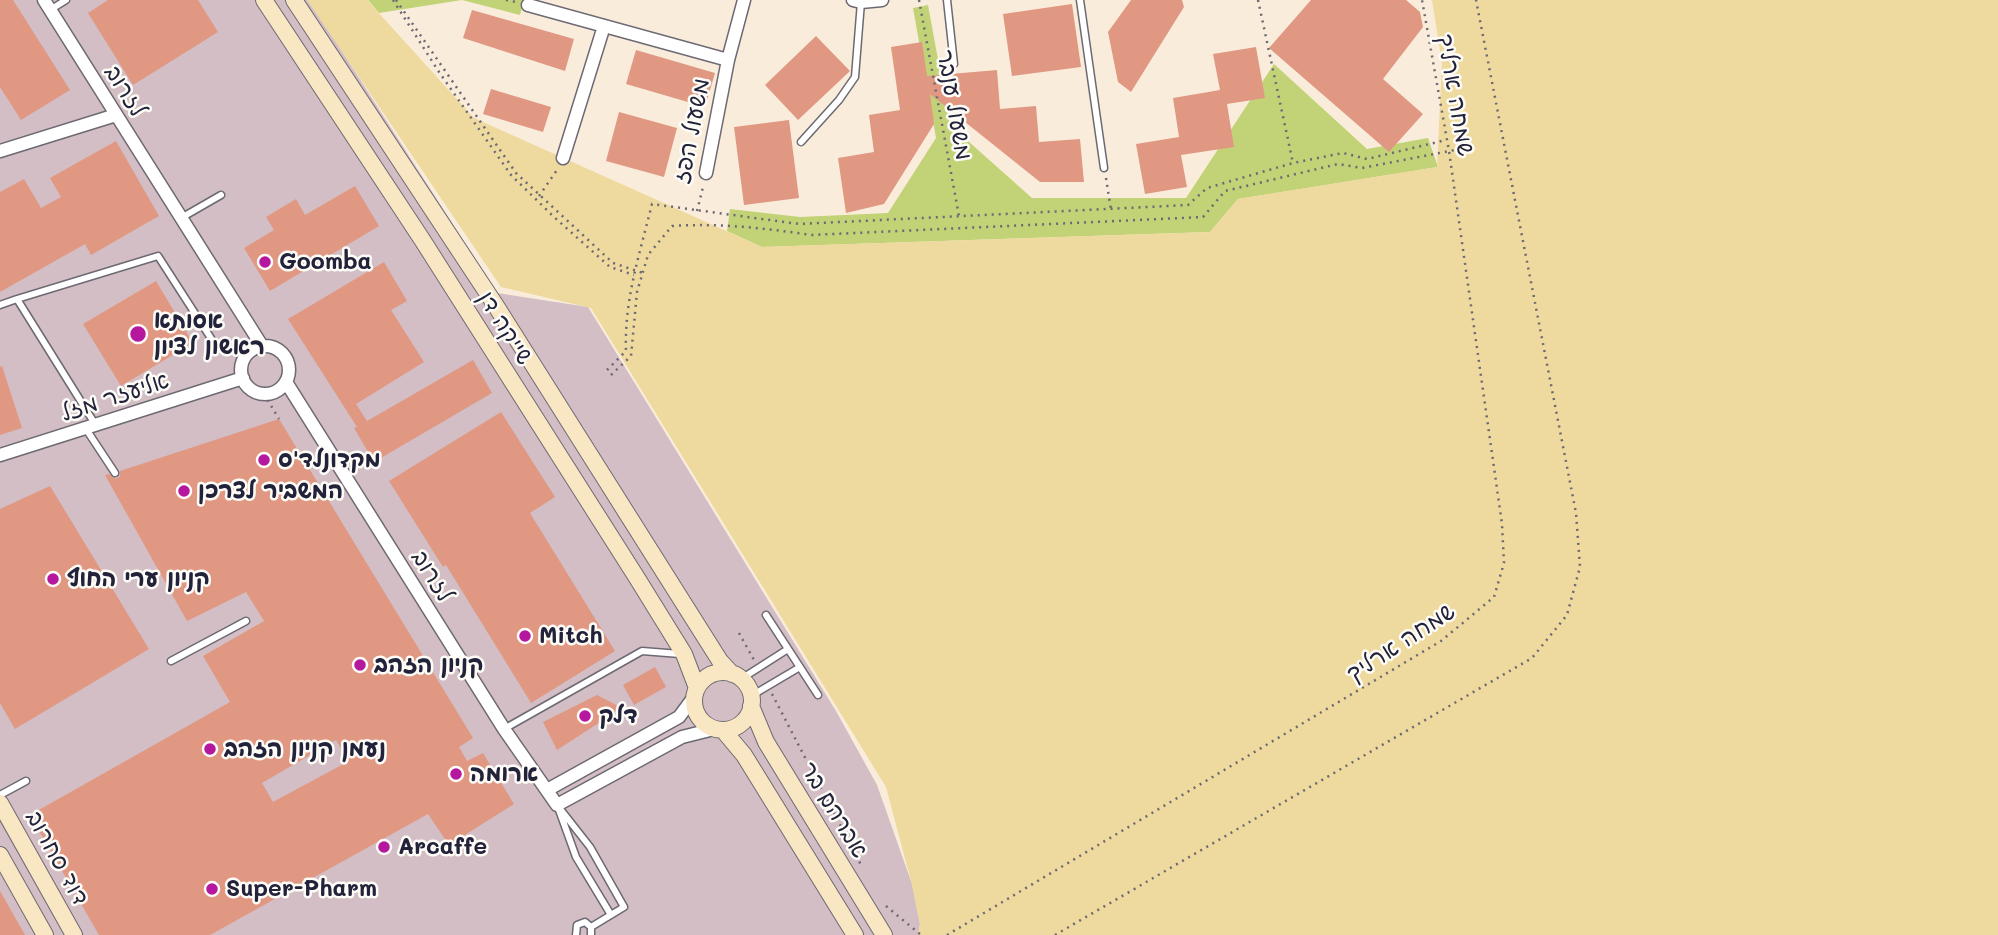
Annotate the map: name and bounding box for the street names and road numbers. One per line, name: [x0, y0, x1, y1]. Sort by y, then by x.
street label: שמחה ארליך: [1431, 32, 1479, 158]
street label: משעול ענבר: [931, 48, 977, 162]
street label: לזרוב: [99, 60, 151, 122]
street label: משעול הפז: [668, 76, 716, 186]
street label: שייקה דן: [472, 286, 538, 370]
street label: אליעזר מזל: [58, 367, 172, 427]
street label: לזרוב: [406, 545, 458, 607]
street label: שמחה ארליך: [1342, 598, 1460, 688]
street label: אברהם בר: [795, 757, 873, 863]
street label: דוד סחרוב: [20, 806, 94, 910]

